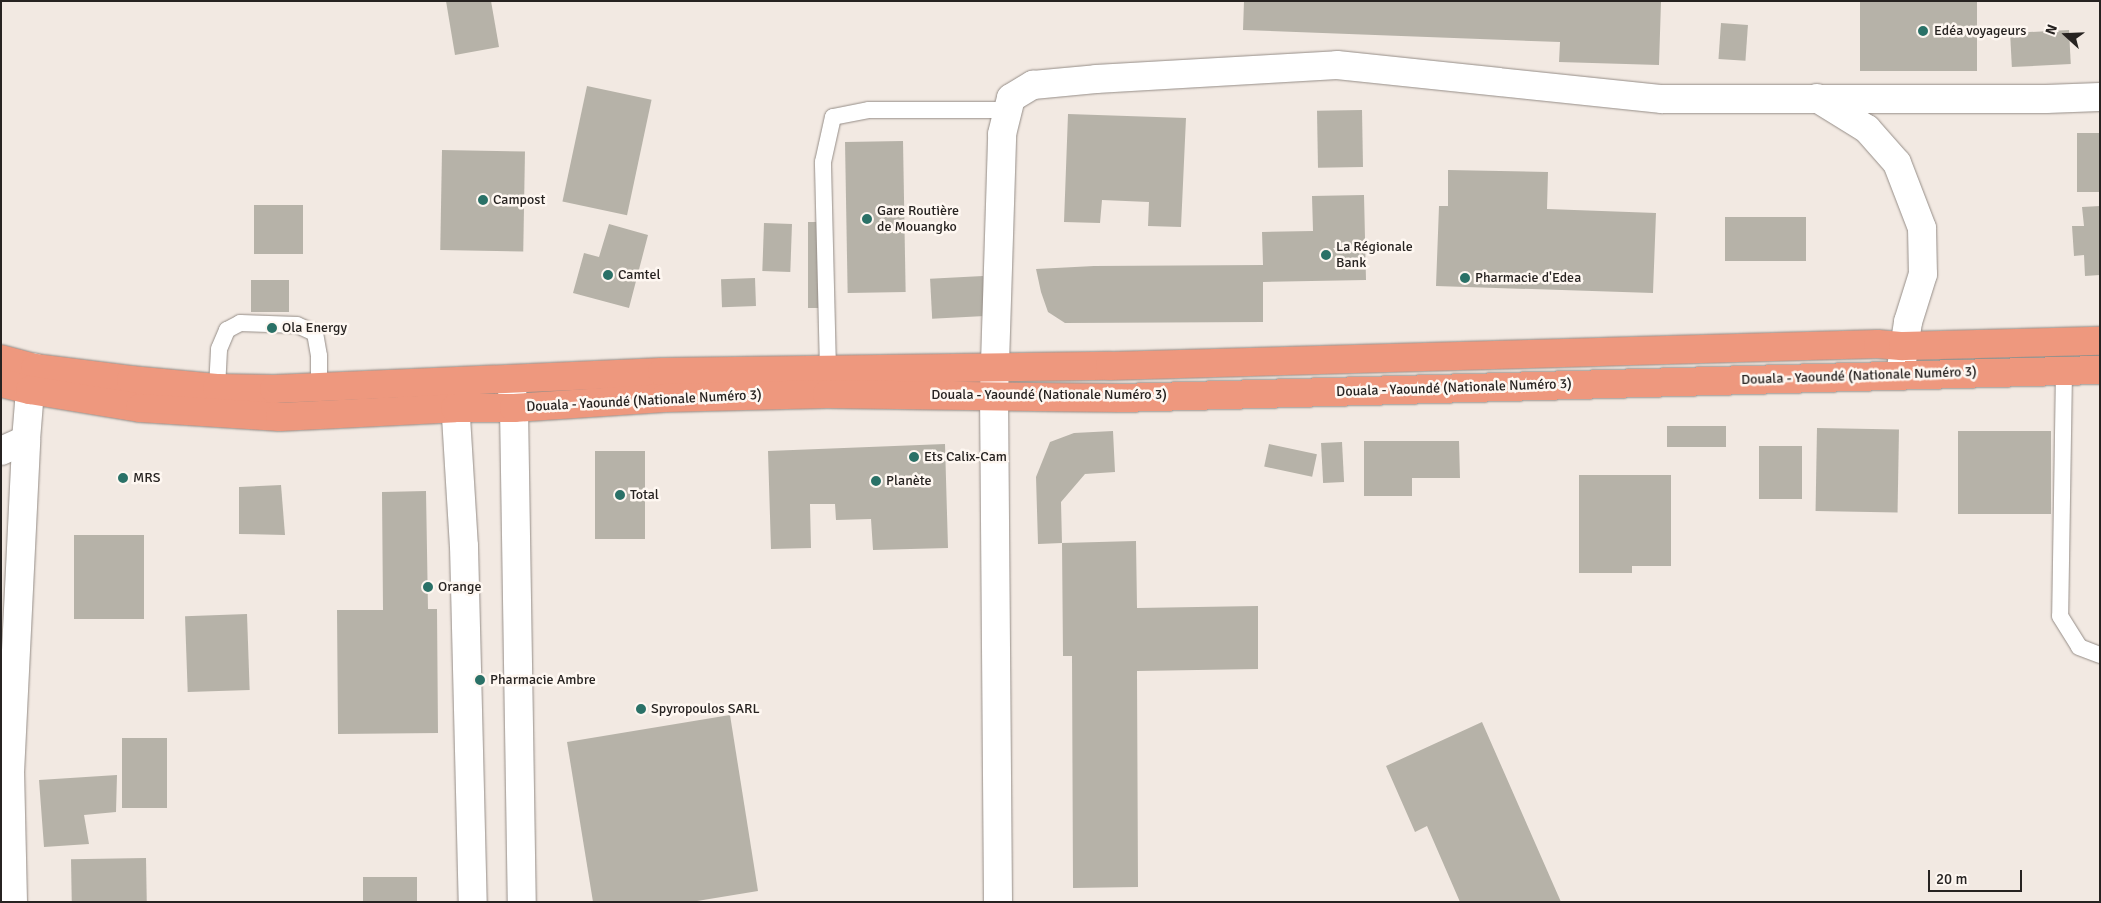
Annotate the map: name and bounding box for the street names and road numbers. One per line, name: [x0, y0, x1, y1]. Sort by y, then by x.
street label: Douala - Yaoundé (Nationale Numéro 3): [1741, 363, 1977, 389]
street label: Douala - Yaoundé (Nationale Numéro 3): [1336, 375, 1572, 401]
street label: Douala - Yaoundé (Nationale Numéro 3): [526, 386, 762, 416]
street label: Douala - Yaoundé (Nationale Numéro 3): [931, 387, 1167, 403]

